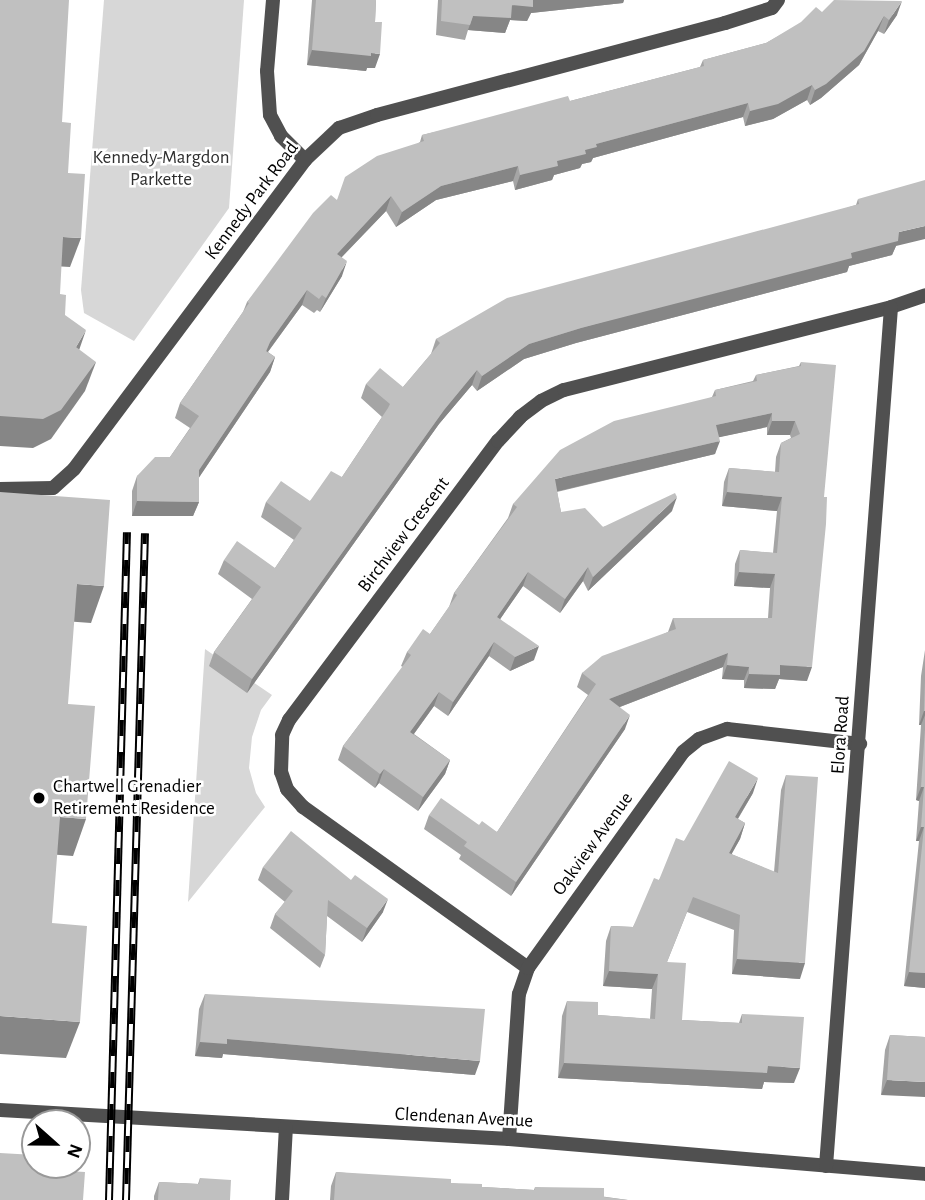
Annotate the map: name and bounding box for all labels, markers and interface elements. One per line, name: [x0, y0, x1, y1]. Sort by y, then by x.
street label: Kennedy Park Road: [200, 138, 304, 264]
park label: Kennedy-Margdon Parkette: [92, 147, 230, 191]
street label: Birchview Crescent: [353, 473, 455, 597]
street label: Elora Road: [827, 695, 855, 775]
place label: Chartwell Grenadier Retirement Residence: [53, 776, 215, 820]
street label: Oakview Avenue: [548, 788, 638, 900]
marker: Chartwell Grenadier Retirement Residence: [31, 790, 47, 806]
street label: Clendenan Avenue: [394, 1103, 534, 1133]
north arrow: [21, 1109, 91, 1179]
text: N: [63, 1141, 85, 1161]

